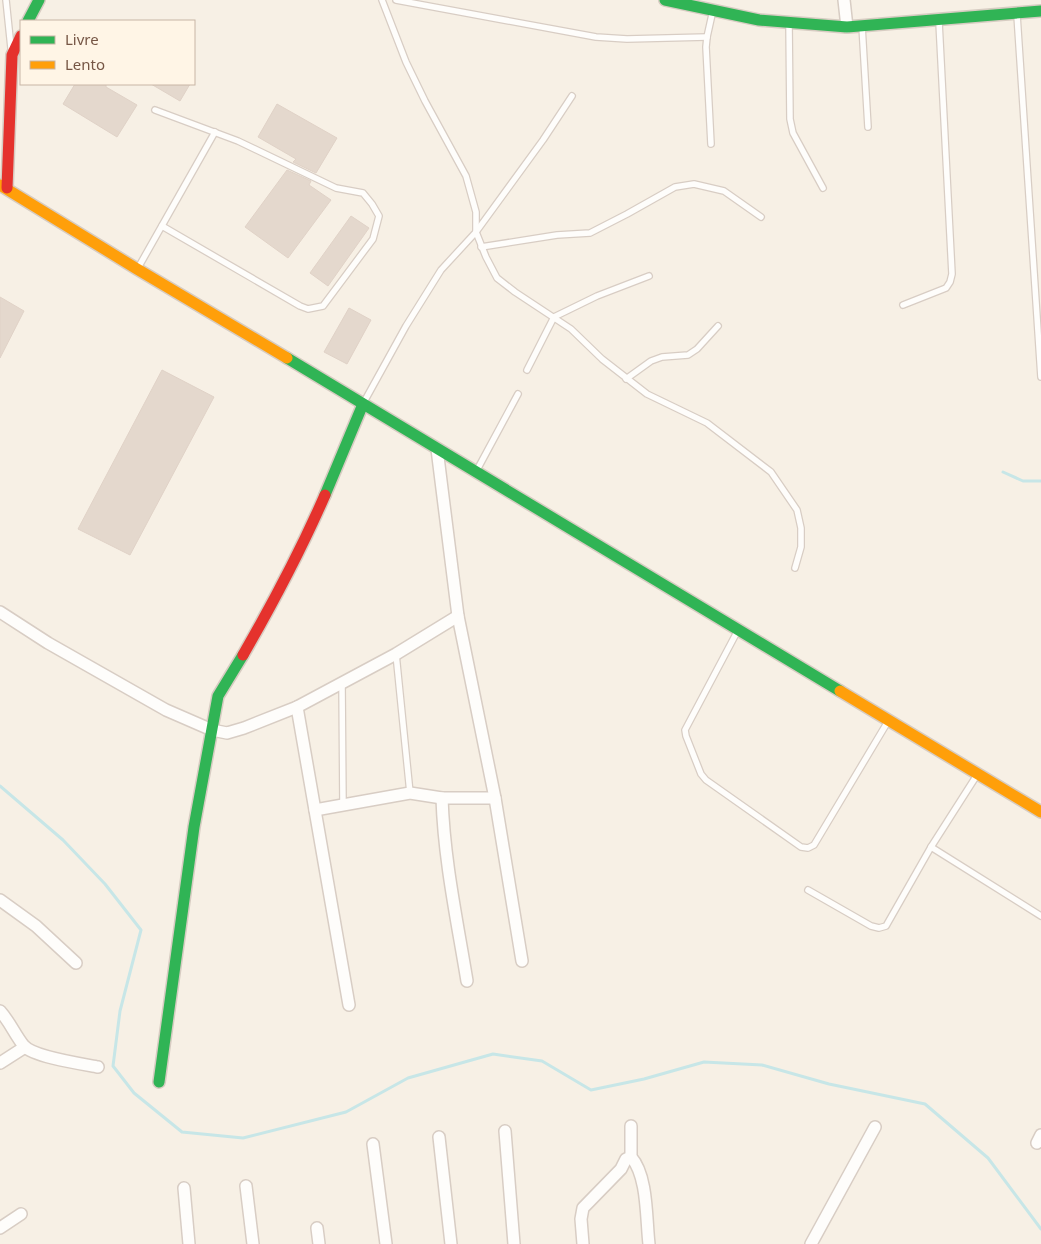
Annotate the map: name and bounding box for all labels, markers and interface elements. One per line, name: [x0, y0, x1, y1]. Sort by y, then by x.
legend: [20, 20, 195, 85]
text: Livre: [65, 29, 99, 49]
text: Lento: [65, 54, 105, 74]

